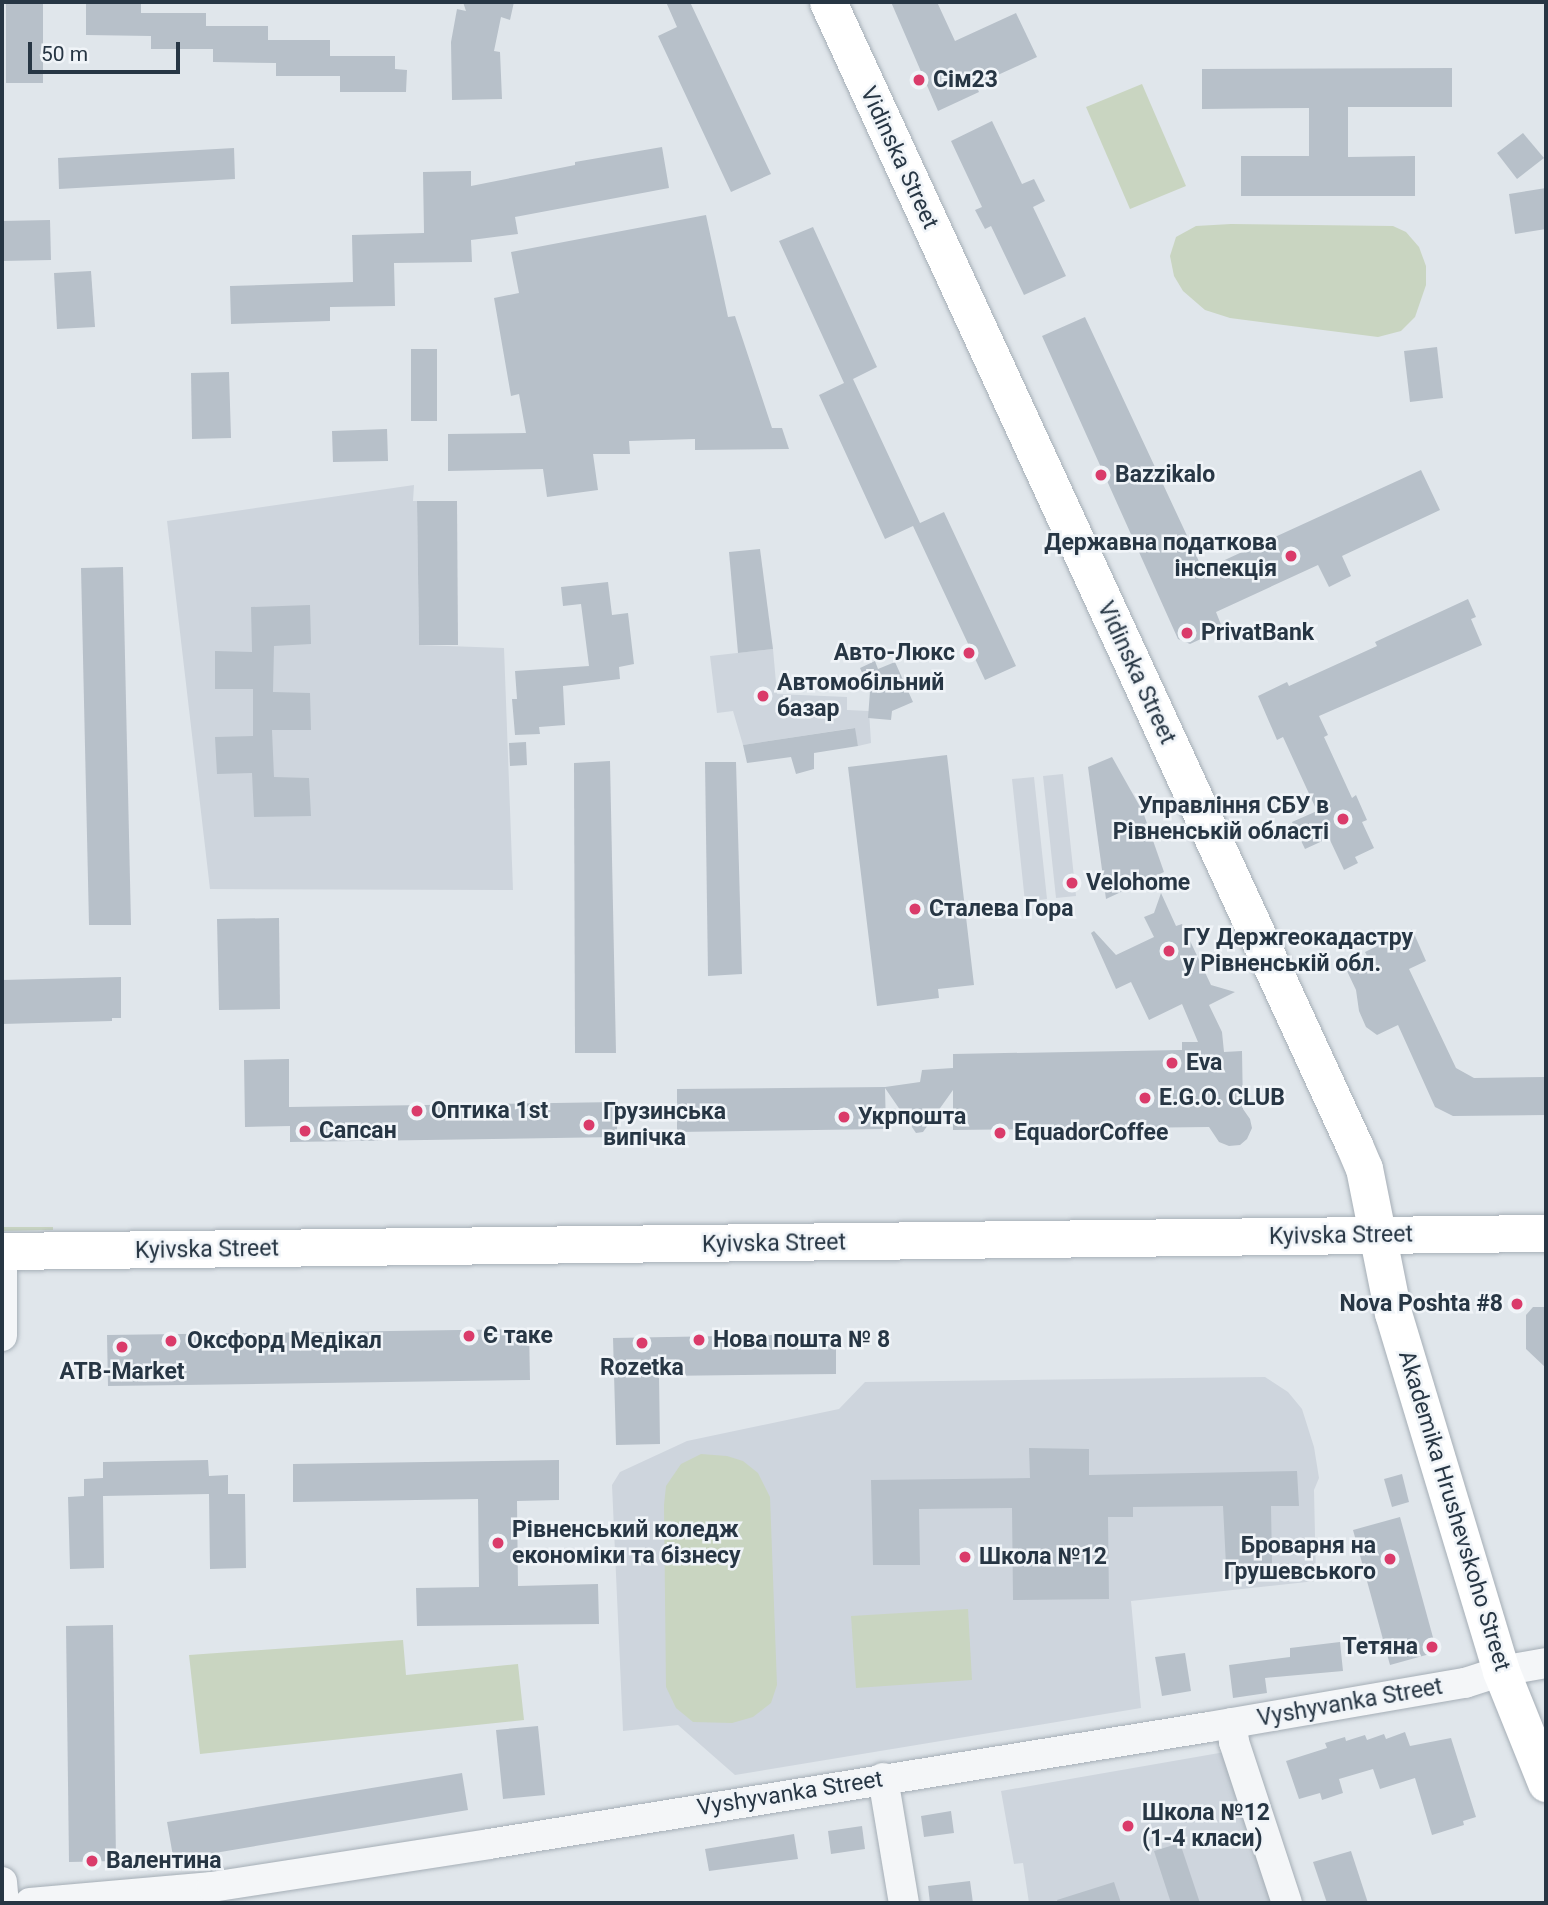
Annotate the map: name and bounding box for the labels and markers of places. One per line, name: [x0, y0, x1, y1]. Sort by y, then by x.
place label: Сім23: [933, 66, 998, 94]
marker: Сім23: [911, 72, 927, 88]
place label: Bazzikalo: [1115, 461, 1215, 489]
marker: Bazzikalo: [1093, 467, 1109, 483]
place label: Державна податкова інспекція: [1044, 529, 1277, 583]
marker: Державна податкова інспекція: [1283, 548, 1299, 564]
place label: PrivatBank: [1201, 619, 1314, 647]
marker: PrivatBank: [1179, 625, 1195, 641]
place label: Авто-Люкс: [834, 639, 955, 667]
marker: Авто-Люкс: [961, 645, 977, 661]
place label: Автомобільний базар: [777, 669, 944, 723]
marker: Автомобільний базар: [755, 688, 771, 704]
place label: Управління СБУ в Рівненській області: [1113, 792, 1329, 846]
marker: Управління СБУ в Рівненській області: [1335, 811, 1351, 827]
place label: Velohome: [1086, 869, 1190, 897]
marker: Velohome: [1064, 875, 1080, 891]
place label: Сталева Гора: [929, 895, 1074, 923]
marker: Сталева Гора: [907, 901, 923, 917]
place label: ГУ Держгеокадастру у Рівненській обл.: [1183, 924, 1413, 978]
marker: ГУ Держгеокадастру у Рівненській обл.: [1161, 943, 1177, 959]
place label: Eva: [1186, 1049, 1222, 1077]
marker: Eva: [1164, 1055, 1180, 1071]
place label: E.G.O. CLUB: [1159, 1084, 1285, 1112]
marker: E.G.O. CLUB: [1137, 1090, 1153, 1106]
place label: Оптика 1st: [431, 1097, 548, 1125]
place label: Грузинська випічка: [603, 1098, 726, 1152]
marker: Оптика 1st: [409, 1103, 425, 1119]
place label: Укрпошта: [858, 1103, 966, 1131]
marker: Укрпошта: [836, 1109, 852, 1125]
place label: Сапсан: [319, 1117, 397, 1145]
marker: Грузинська випічка: [581, 1117, 597, 1133]
place label: EquadorCoffee: [1014, 1119, 1168, 1147]
marker: Сапсан: [297, 1123, 313, 1139]
marker: EquadorCoffee: [992, 1125, 1008, 1141]
place label: Nova Poshta #8: [1339, 1290, 1503, 1318]
marker: Nova Poshta #8: [1509, 1296, 1525, 1312]
place label: Є таке: [483, 1322, 553, 1350]
place label: Нова пошта № 8: [713, 1326, 890, 1354]
place label: Оксфорд Медікал: [187, 1327, 382, 1355]
marker: Є таке: [461, 1328, 477, 1344]
marker: Оксфорд Медікал: [161, 1331, 181, 1351]
marker: Нова пошта № 8: [691, 1332, 707, 1348]
marker: Rozetka: [634, 1335, 650, 1351]
marker: ATB-Market: [114, 1339, 130, 1355]
place label: Rozetka: [600, 1354, 684, 1382]
place label: ATB-Market: [59, 1358, 185, 1386]
place label: Рівненський коледж економіки та бізнесу: [512, 1516, 741, 1570]
place label: Броварня на Грушевського: [1224, 1532, 1376, 1586]
marker: Рівненський коледж економіки та бізнесу: [490, 1535, 506, 1551]
place label: Школа №12: [979, 1543, 1107, 1571]
marker: Школа №12: [957, 1549, 973, 1565]
marker: Броварня на Грушевського: [1382, 1551, 1398, 1567]
place label: Тетяна: [1343, 1633, 1418, 1661]
marker: Тетяна: [1424, 1639, 1440, 1655]
place label: Школа №12 (1-4 класи): [1142, 1799, 1270, 1853]
marker: Школа №12 (1-4 класи): [1120, 1818, 1136, 1834]
place label: Валентина: [106, 1847, 222, 1875]
marker: Валентина: [84, 1853, 100, 1869]

